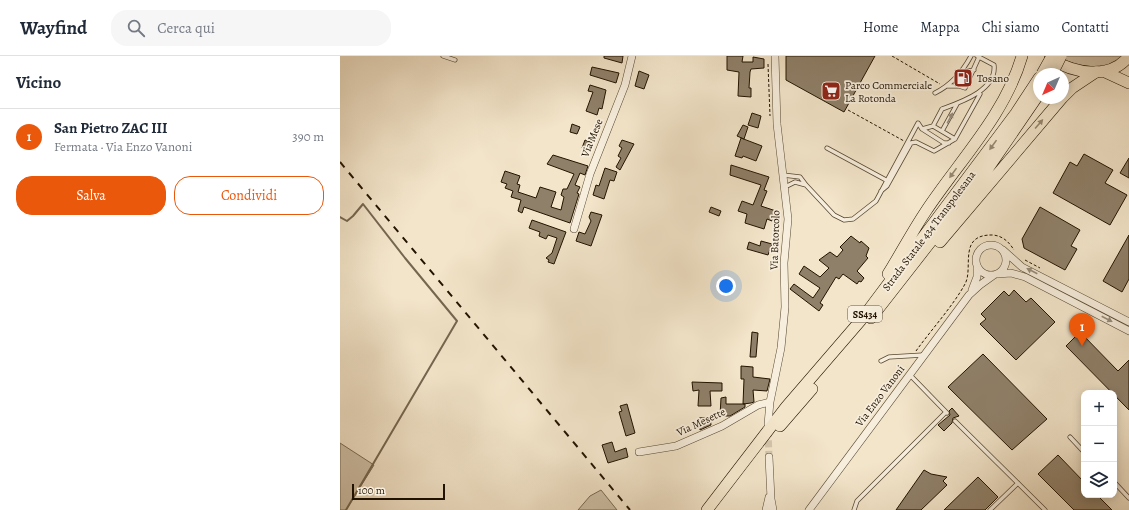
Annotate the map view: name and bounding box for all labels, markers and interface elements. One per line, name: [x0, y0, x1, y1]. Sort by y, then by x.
search box: [111, 10, 391, 46]
text: Wayfind: [20, 15, 87, 41]
icon: search: [125, 17, 147, 39]
text: Cerca qui: [157, 18, 215, 38]
text: Home: [863, 18, 898, 37]
text: Mappa: [920, 18, 960, 37]
text: Chi siamo: [982, 18, 1040, 37]
text: Contatti: [1062, 18, 1109, 37]
fuel station icon: Tosano: [952, 67, 974, 89]
north arrow: [1033, 68, 1069, 104]
text: Vicino: [16, 71, 61, 94]
place label: Tosano: [977, 71, 1009, 86]
place label: Parco Commerciale La Rotonda: [845, 78, 932, 106]
supermarket icon: Parco Commerciale La Rotonda: [820, 80, 842, 102]
one-way arrow: [946, 112, 953, 123]
street label: Via Mese: [577, 117, 606, 160]
text: San Pietro ZAC III: [54, 118, 168, 138]
one-way arrow: [1034, 119, 1043, 129]
text: 1: [27, 128, 31, 145]
text: 390 m: [292, 128, 324, 145]
text: Fermata · Via Enzo Vanoni: [54, 138, 192, 155]
one-way arrow: [989, 139, 997, 150]
street label: Strada Statale 434 Transpolesana: [879, 167, 980, 294]
one-way arrow: [949, 168, 958, 179]
button: Salva: [16, 176, 166, 215]
button: Condividi: [174, 176, 324, 215]
street label: Via Batorcolo: [766, 209, 784, 271]
one-way arrow: [1026, 268, 1037, 275]
your location: [716, 276, 736, 296]
road number: SS434: [848, 306, 882, 322]
pin: 1: [1069, 313, 1095, 346]
one-way arrow: [1101, 316, 1112, 322]
street label: Via Enzo Vanoni: [851, 362, 908, 431]
map controls: [1081, 390, 1117, 498]
button: +: [1081, 390, 1117, 426]
street label: Via Mesette: [673, 404, 728, 440]
button: −: [1081, 426, 1117, 462]
button: layers: [1081, 462, 1117, 498]
scale bar: [352, 482, 445, 501]
text: 100 m: [358, 483, 385, 498]

